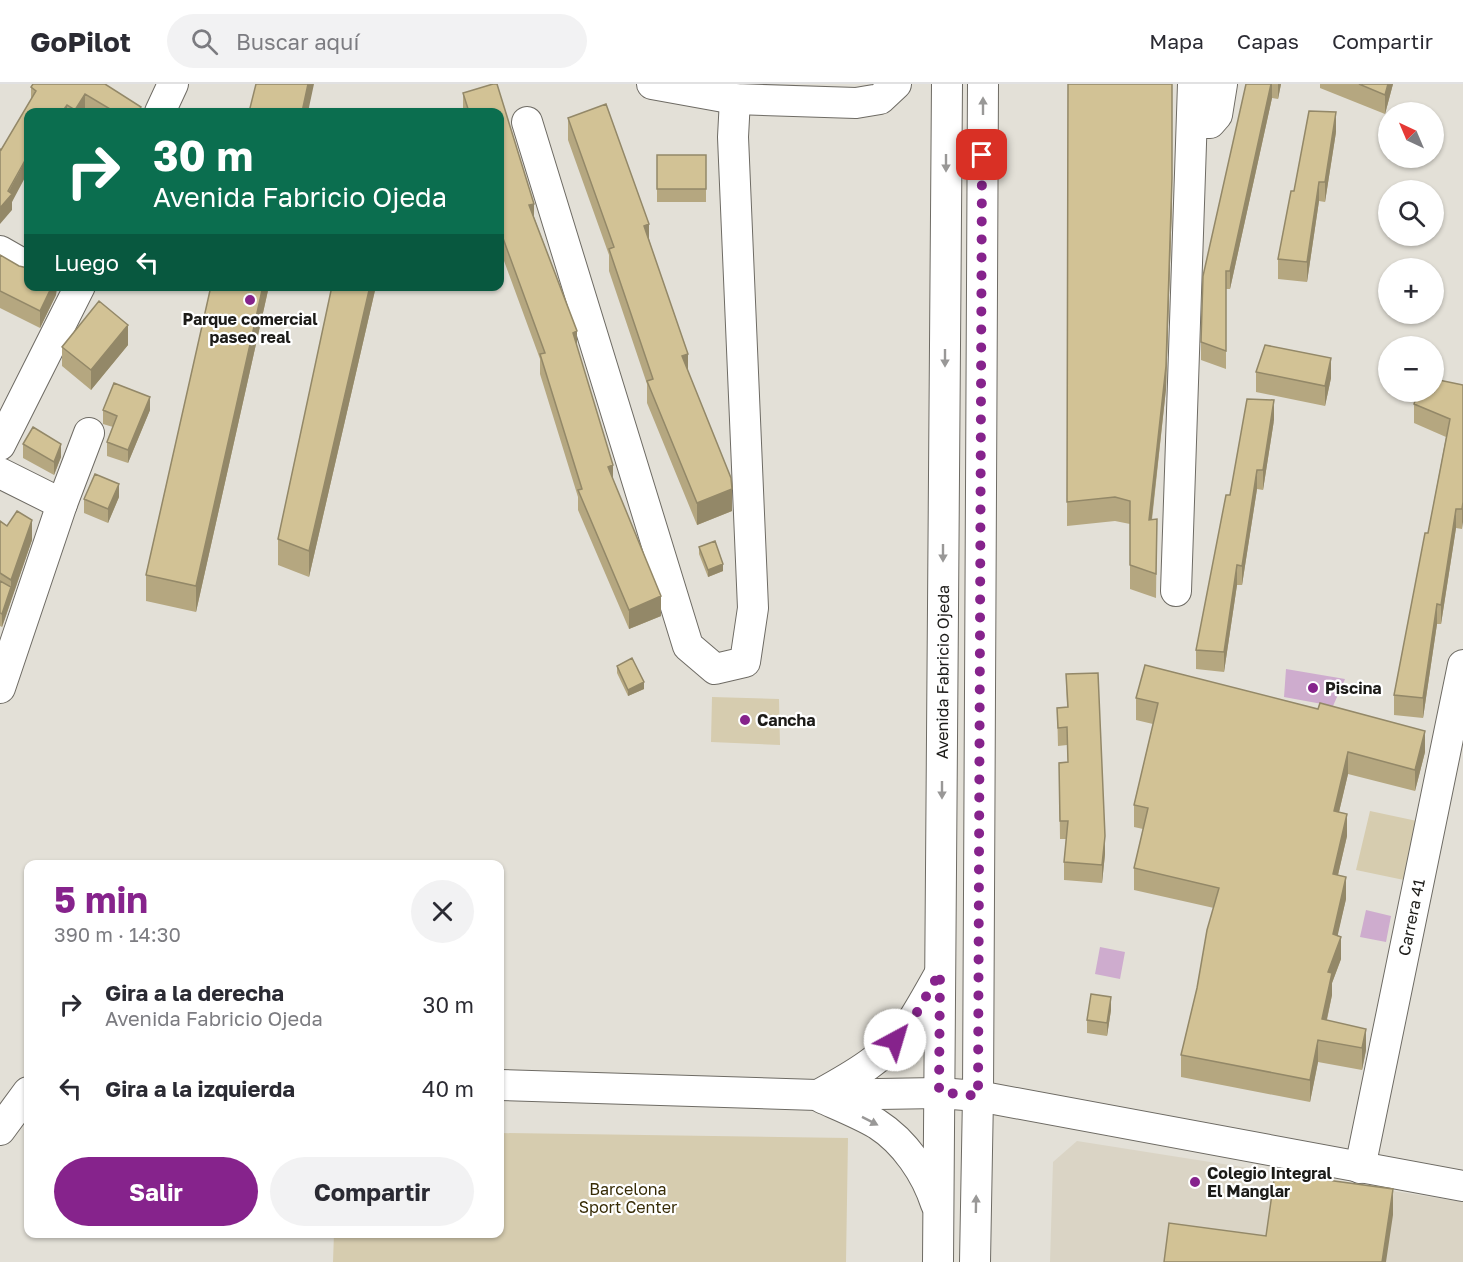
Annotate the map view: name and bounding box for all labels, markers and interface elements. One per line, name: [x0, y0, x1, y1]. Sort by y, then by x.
search box: [167, 14, 587, 68]
text: GoPilot: [30, 25, 131, 58]
icon: search: [188, 25, 221, 58]
text: Buscar aquí: [236, 28, 359, 55]
text: Mapa: [1149, 28, 1204, 54]
text: Capas: [1237, 28, 1299, 54]
text: Compartir: [1332, 28, 1433, 54]
one-way arrow: [978, 96, 988, 115]
north arrow: [1378, 102, 1444, 168]
map controls: [1378, 102, 1444, 402]
pin: [956, 129, 1007, 180]
text: 30 m: [153, 130, 253, 180]
icon: right: [54, 132, 132, 210]
icon: arrive: [965, 138, 998, 171]
one-way arrow: [941, 154, 951, 173]
button: search: [1378, 180, 1444, 246]
text: Avenida Fabricio Ojeda: [153, 181, 447, 213]
icon: left: [131, 246, 164, 279]
text: Luego: [54, 249, 119, 276]
button: +: [1378, 258, 1444, 324]
marker: Parque comercial paseo real: [243, 293, 257, 307]
place label: Parque comercial paseo real: [182, 309, 318, 347]
button: −: [1378, 336, 1444, 402]
one-way arrow: [940, 349, 950, 368]
one-way arrow: [938, 544, 948, 563]
street label: Avenida Fabricio Ojeda: [932, 585, 953, 759]
place label: Piscina: [1325, 678, 1382, 698]
marker: Piscina: [1306, 681, 1320, 695]
place label: Cancha: [757, 710, 815, 730]
marker: Cancha: [738, 713, 752, 727]
one-way arrow: [937, 781, 947, 800]
street label: Carrera 41: [1394, 877, 1429, 958]
text: 5 min: [54, 878, 148, 921]
button: close: [411, 880, 474, 943]
text: 390 m · 14:30: [54, 922, 181, 946]
text: Gira a la derecha: [105, 979, 284, 1006]
icon: right: [54, 988, 87, 1021]
text: 30 m: [423, 991, 474, 1018]
text: Avenida Fabricio Ojeda: [105, 1006, 323, 1030]
position arrow: [863, 1008, 927, 1072]
icon: left: [54, 1072, 87, 1105]
text: Gira a la izquierda: [105, 1075, 295, 1102]
text: 40 m: [422, 1075, 474, 1102]
one-way arrow: [861, 1116, 878, 1126]
button: Salir: [54, 1157, 258, 1226]
button: Compartir: [270, 1157, 474, 1226]
place label: Colegio Integral El Manglar: [1207, 1163, 1333, 1201]
marker: Colegio Integral El Manglar: [1188, 1175, 1202, 1189]
park label: Barcelona Sport Center: [579, 1179, 677, 1217]
one-way arrow: [971, 1194, 981, 1213]

